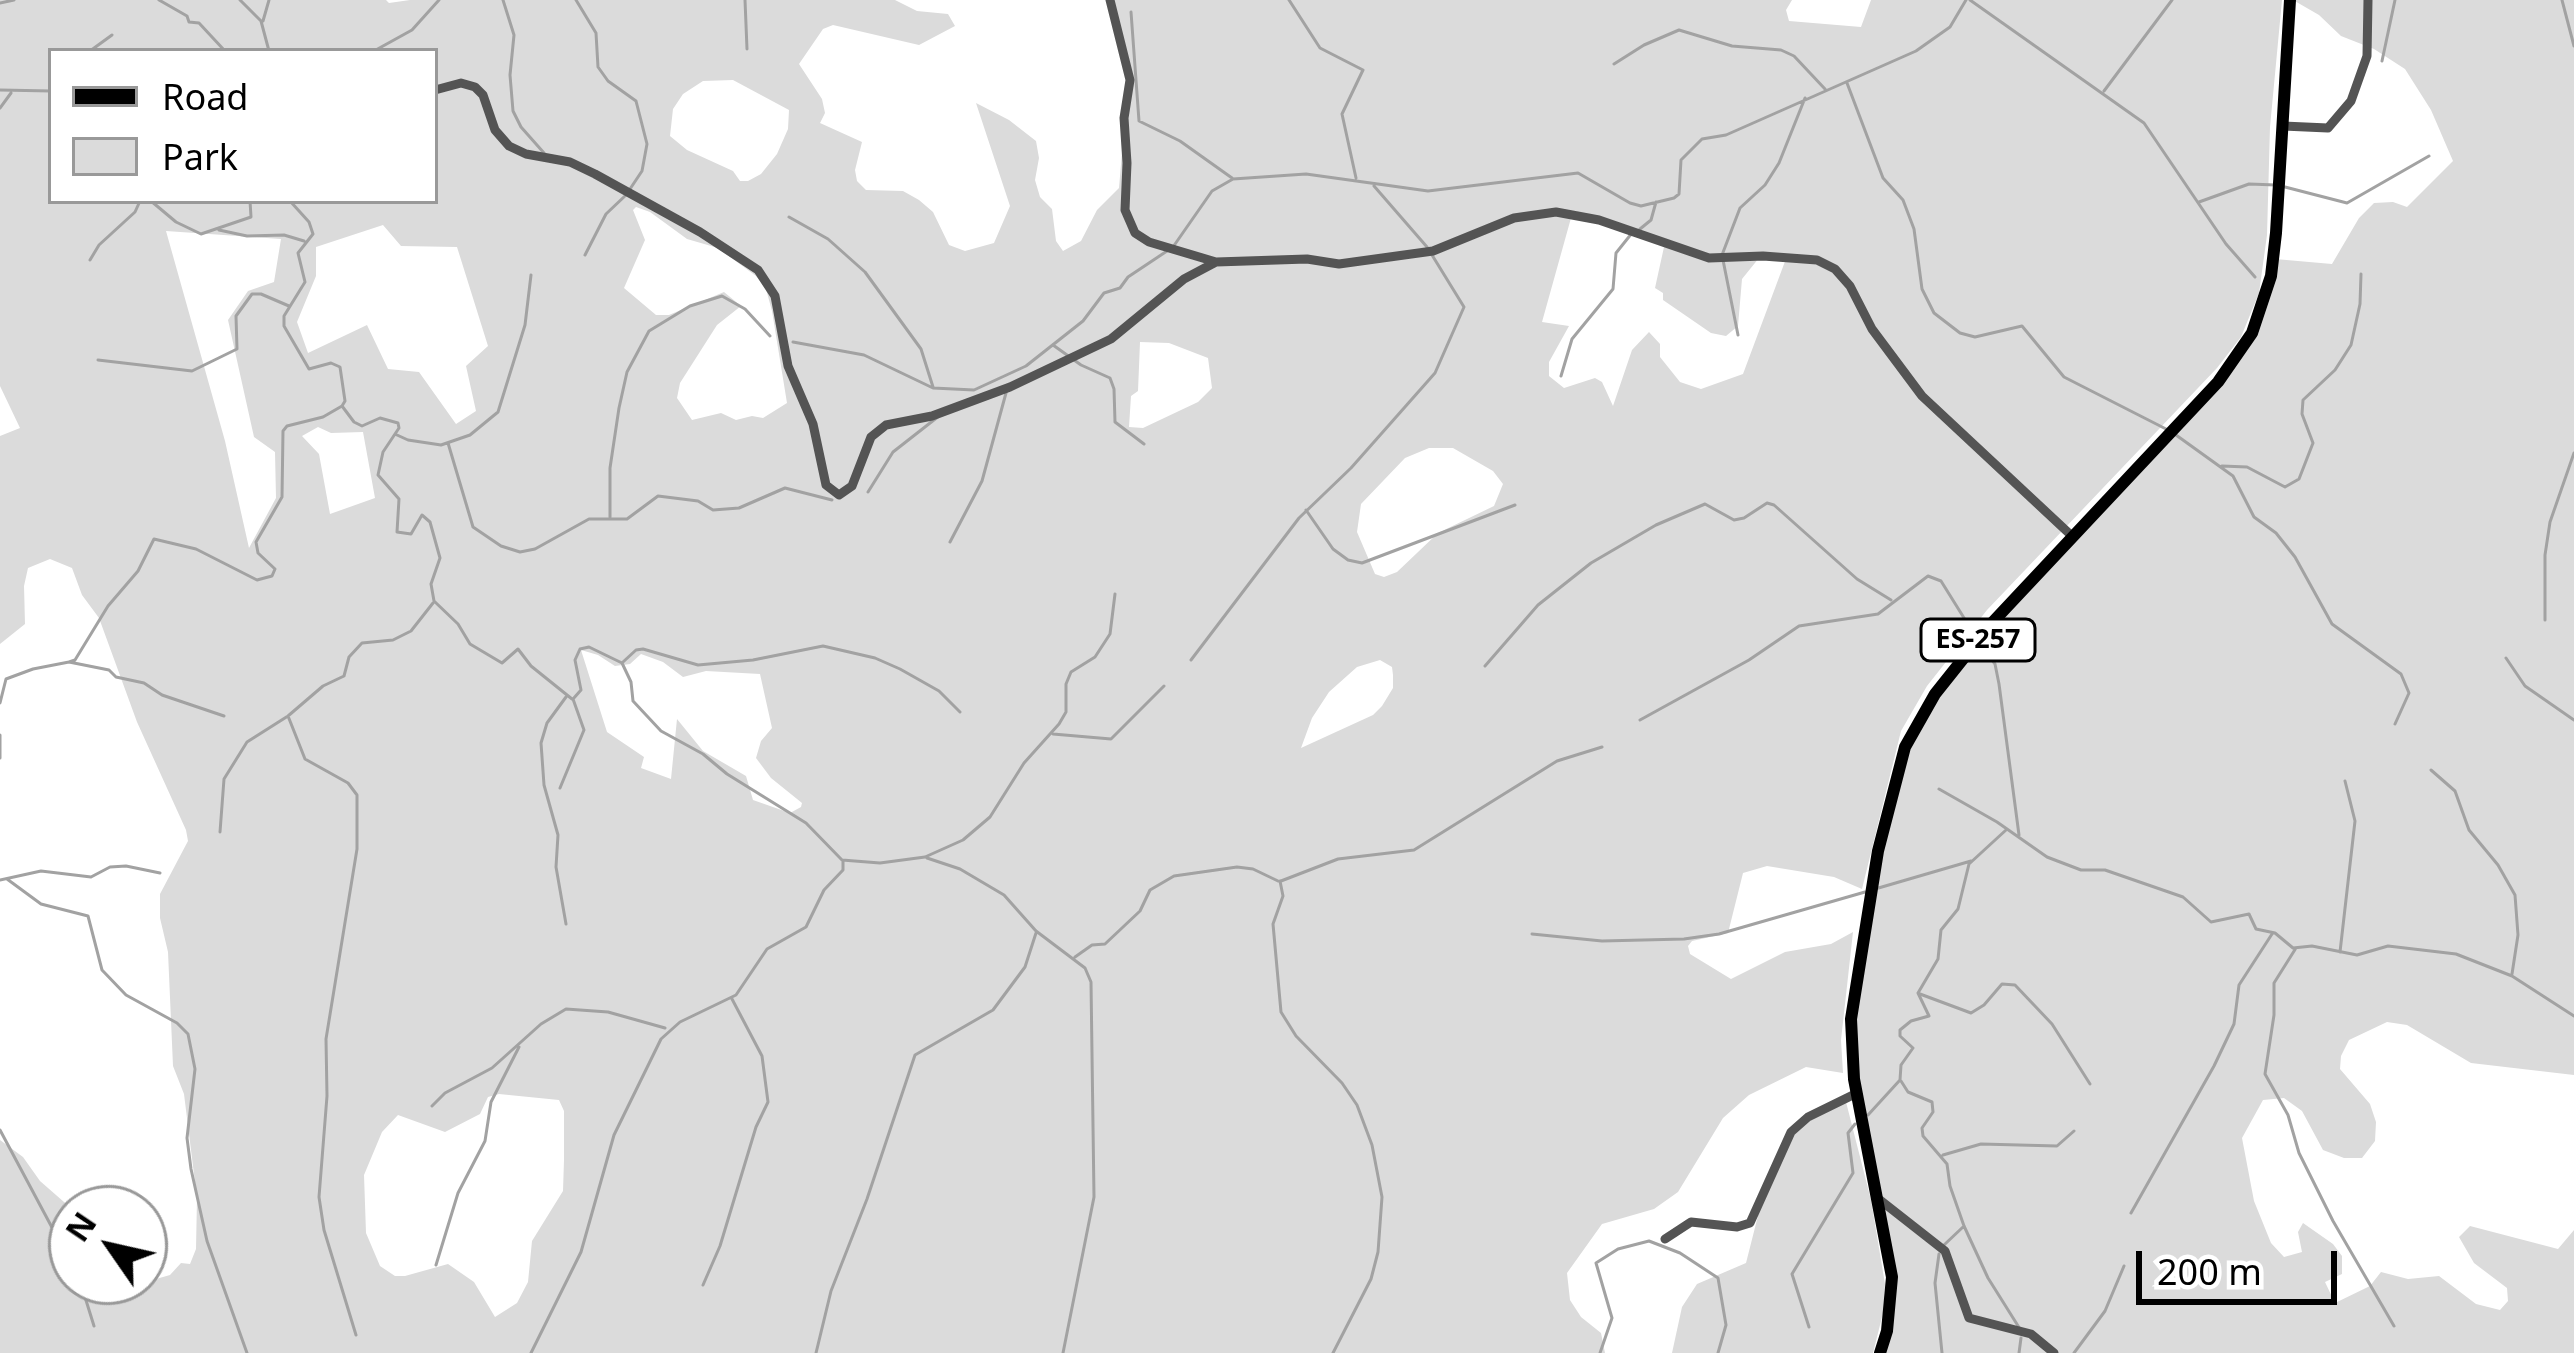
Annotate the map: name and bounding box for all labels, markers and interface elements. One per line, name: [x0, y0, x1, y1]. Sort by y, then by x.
legend: [48, 48, 438, 204]
text: Road: [162, 72, 249, 121]
text: Park: [162, 132, 238, 181]
road number: ES-257: [1921, 619, 2035, 661]
north arrow: [48, 1185, 168, 1305]
text: N: [54, 1203, 106, 1250]
scale bar: [2142, 1227, 2343, 1301]
text: 200 m: [2157, 1247, 2262, 1296]

